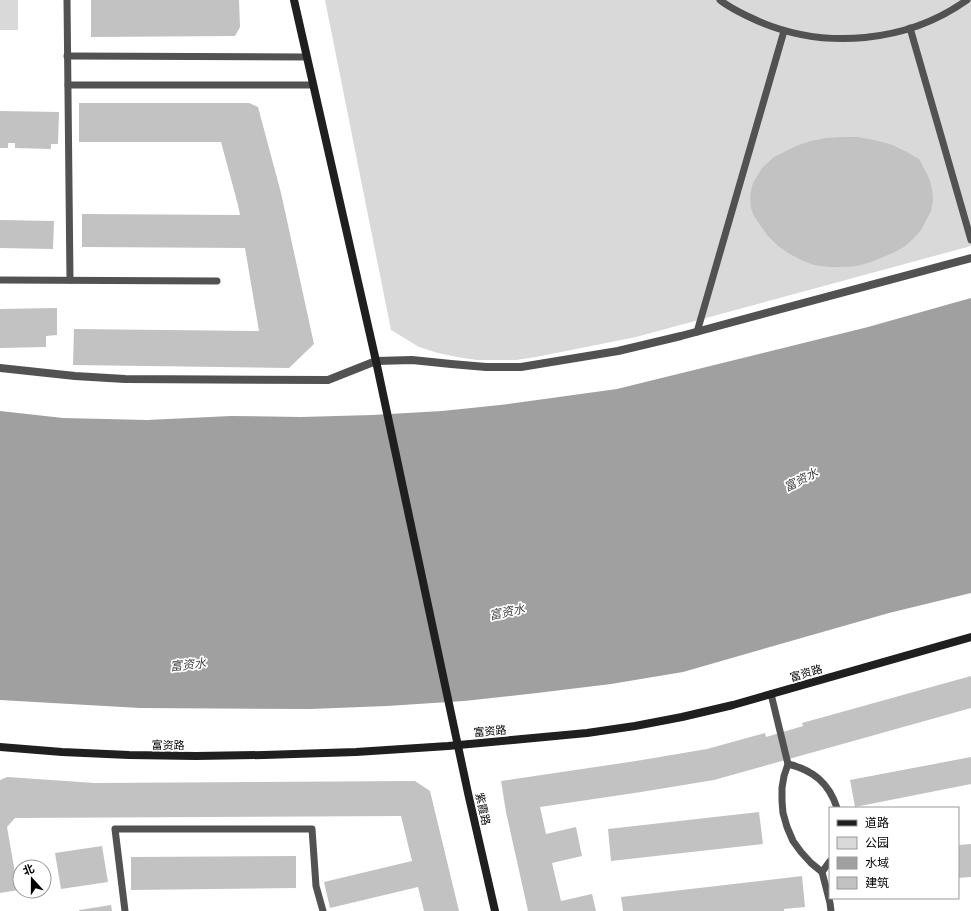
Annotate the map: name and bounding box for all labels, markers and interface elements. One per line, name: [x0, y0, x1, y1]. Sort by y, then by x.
water label: 富资水: [782, 465, 821, 494]
water label: 富资水: [488, 601, 527, 623]
water label: 富资水: [169, 656, 208, 674]
street label: 富资路: [788, 663, 824, 684]
street label: 富资路: [473, 724, 507, 739]
street label: 富资路: [151, 739, 185, 752]
street label: 紫霞路: [472, 792, 493, 827]
legend: [829, 807, 959, 899]
text: 道路: [865, 816, 889, 830]
text: 公园: [865, 836, 889, 850]
text: 水域: [865, 856, 889, 870]
north arrow: [12, 859, 52, 899]
text: 北: [21, 862, 36, 878]
text: 建筑: [865, 876, 889, 890]

